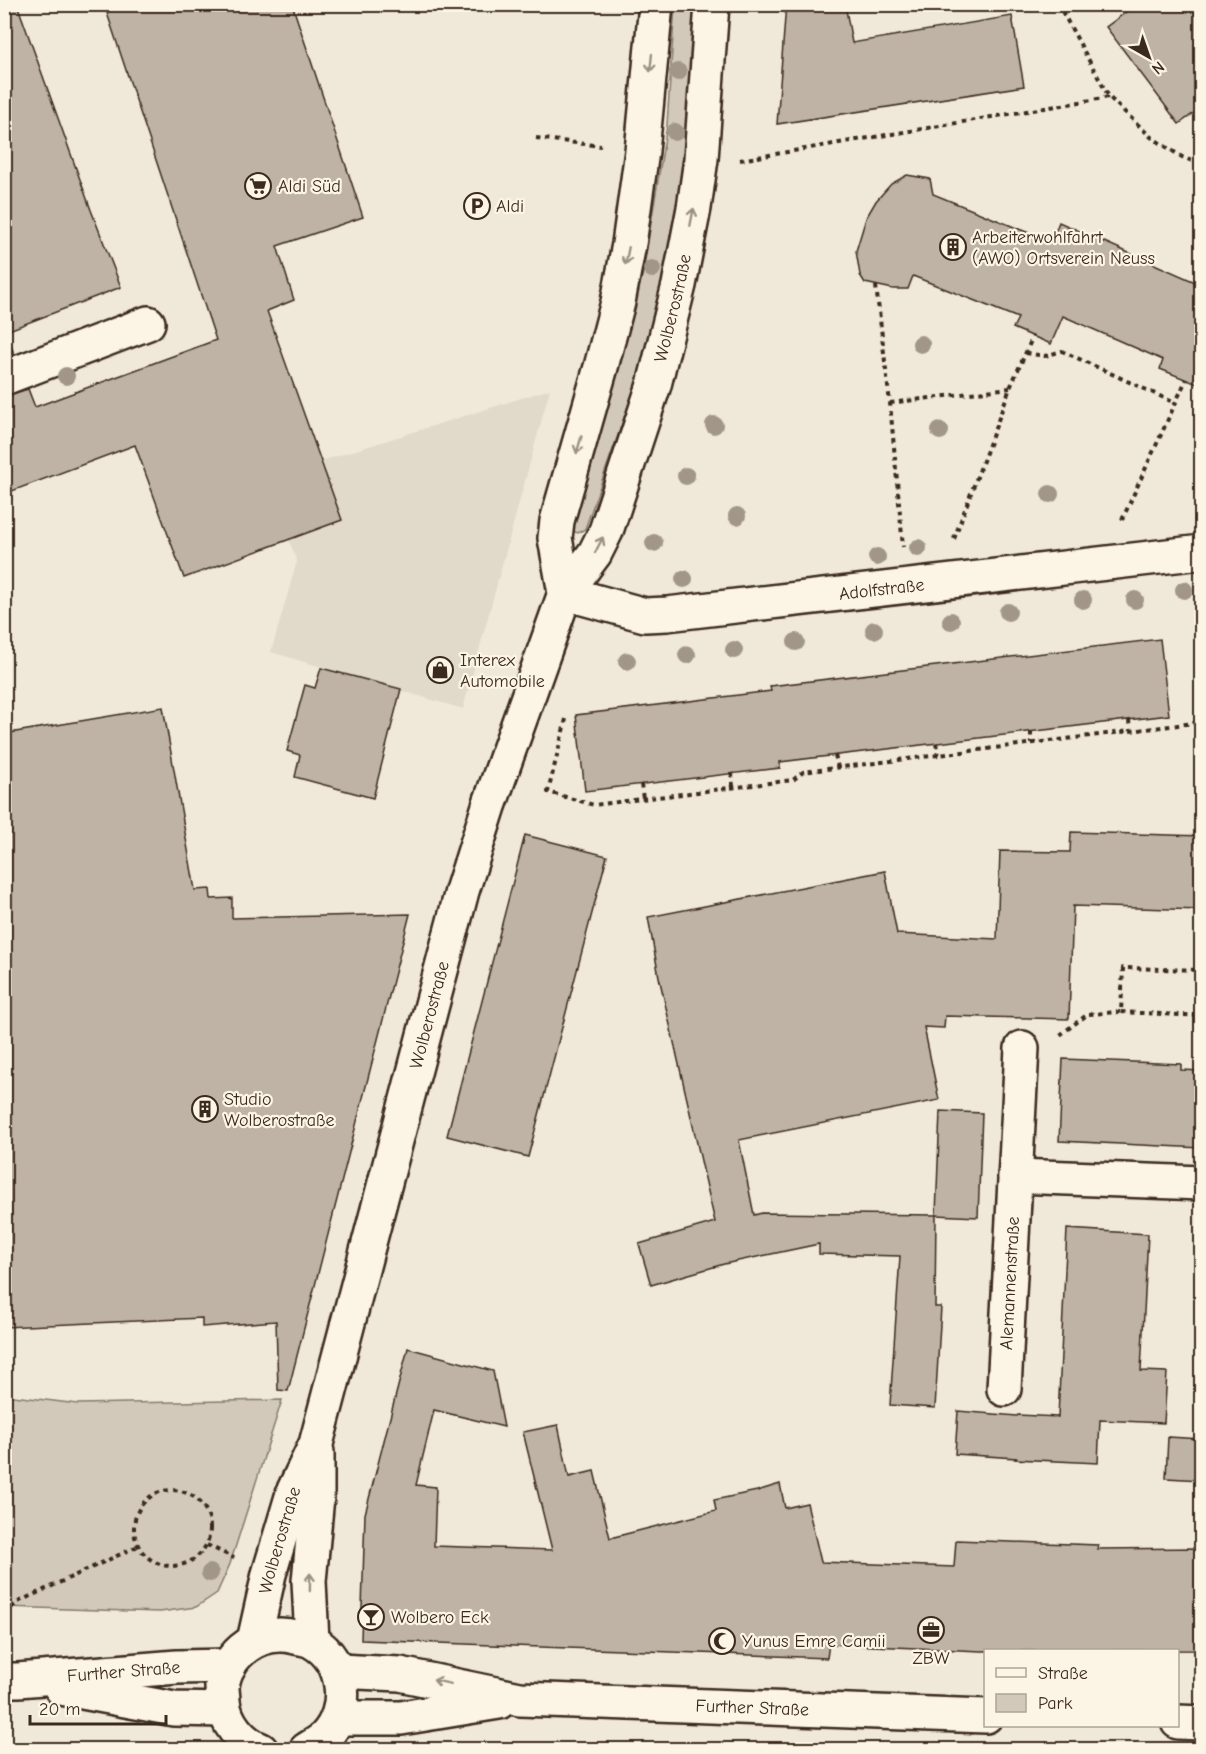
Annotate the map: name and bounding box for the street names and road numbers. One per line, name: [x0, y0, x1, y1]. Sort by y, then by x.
street label: Wolberostraße: [650, 252, 696, 365]
street label: Adolfstraße: [838, 574, 925, 605]
street label: Wolberostraße: [405, 959, 454, 1071]
street label: Alemannenstraße: [996, 1216, 1024, 1351]
street label: Wolberostraße: [255, 1484, 305, 1596]
street label: Further Straße: [66, 1657, 181, 1687]
street label: Further Straße: [695, 1695, 809, 1721]

